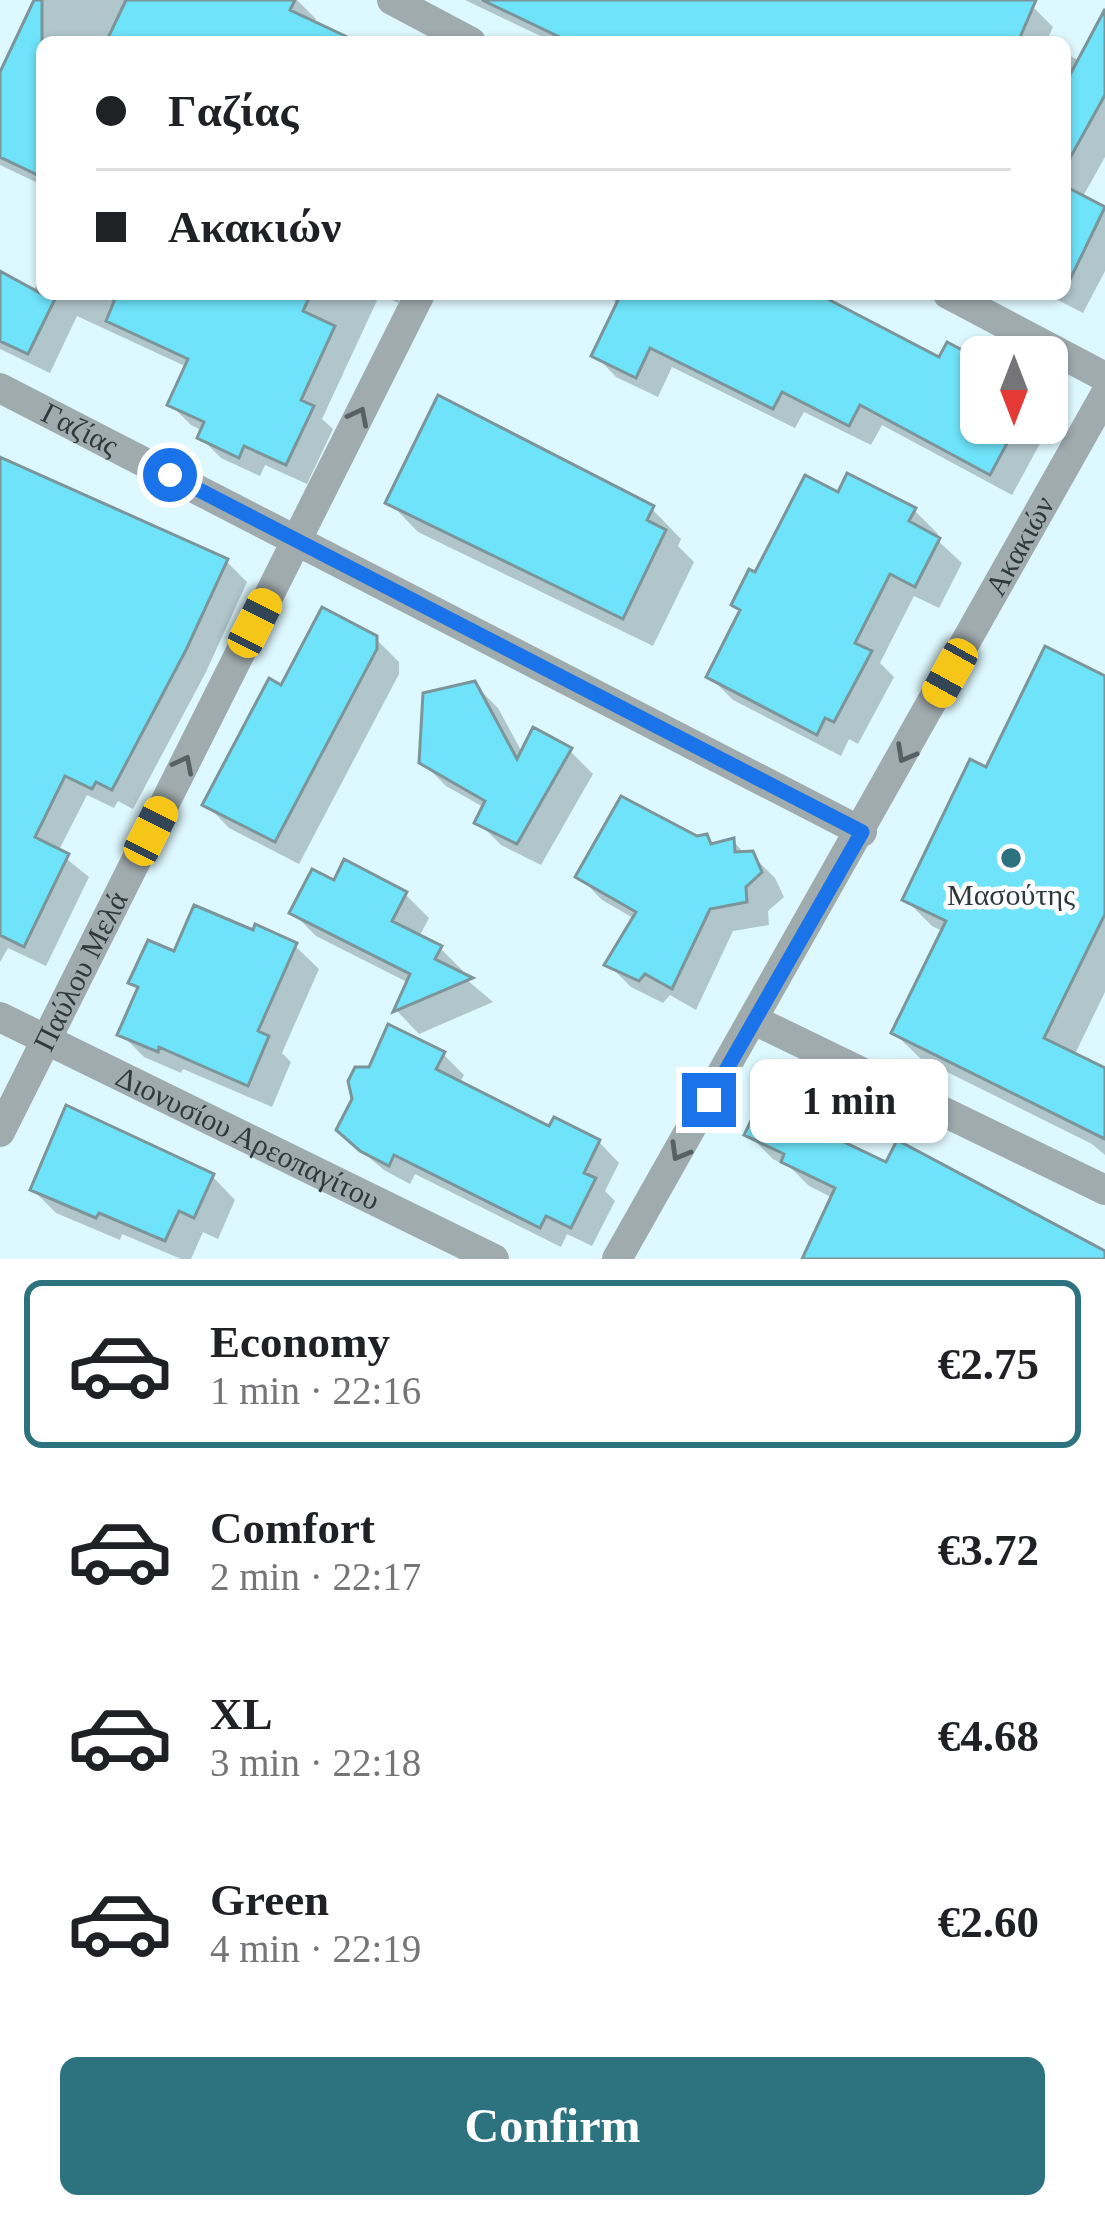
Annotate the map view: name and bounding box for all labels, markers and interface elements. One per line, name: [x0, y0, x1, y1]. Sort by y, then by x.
text: Γαζίας: [168, 86, 298, 136]
text: Ακακιών: [168, 202, 341, 252]
north arrow: [960, 336, 1068, 444]
map controls: [960, 336, 1068, 444]
street label: Γαζίας: [37, 396, 124, 462]
one-way arrow: [345, 407, 368, 428]
route start: [143, 448, 197, 502]
street label: Ακακιών: [978, 490, 1060, 601]
car: [223, 583, 287, 663]
car: [917, 633, 983, 713]
one-way arrow: [896, 742, 919, 763]
one-way arrow: [170, 755, 193, 777]
car: [119, 791, 183, 871]
marker: Μασούτης: [998, 845, 1024, 871]
place label: Μασούτης: [947, 878, 1075, 911]
street label: Παύλου Μελά: [27, 886, 134, 1056]
callout: 1 min: [751, 1058, 949, 1142]
street label: Διονυσίου Αρεοπαγίτου: [111, 1060, 385, 1216]
route end: [682, 1073, 736, 1127]
text: 1 min: [802, 1079, 896, 1122]
one-way arrow: [670, 1139, 693, 1161]
icon: car: [66, 1310, 174, 1418]
text: Economy: [210, 1317, 390, 1367]
text: €2.75: [938, 1339, 1039, 1389]
text: 1 min · 22:16: [210, 1369, 421, 1412]
icon: car: [66, 1496, 174, 1604]
text: Comfort: [210, 1503, 375, 1553]
text: €3.72: [938, 1525, 1039, 1575]
text: 2 min · 22:17: [210, 1555, 421, 1598]
icon: car: [66, 1682, 174, 1790]
text: XL: [210, 1689, 273, 1739]
text: €4.68: [938, 1711, 1039, 1761]
text: 3 min · 22:18: [210, 1741, 421, 1784]
icon: car: [66, 1868, 174, 1976]
text: Green: [210, 1875, 329, 1925]
text: €2.60: [938, 1897, 1039, 1947]
text: 4 min · 22:19: [210, 1927, 421, 1970]
button: Confirm: [60, 2057, 1045, 2195]

